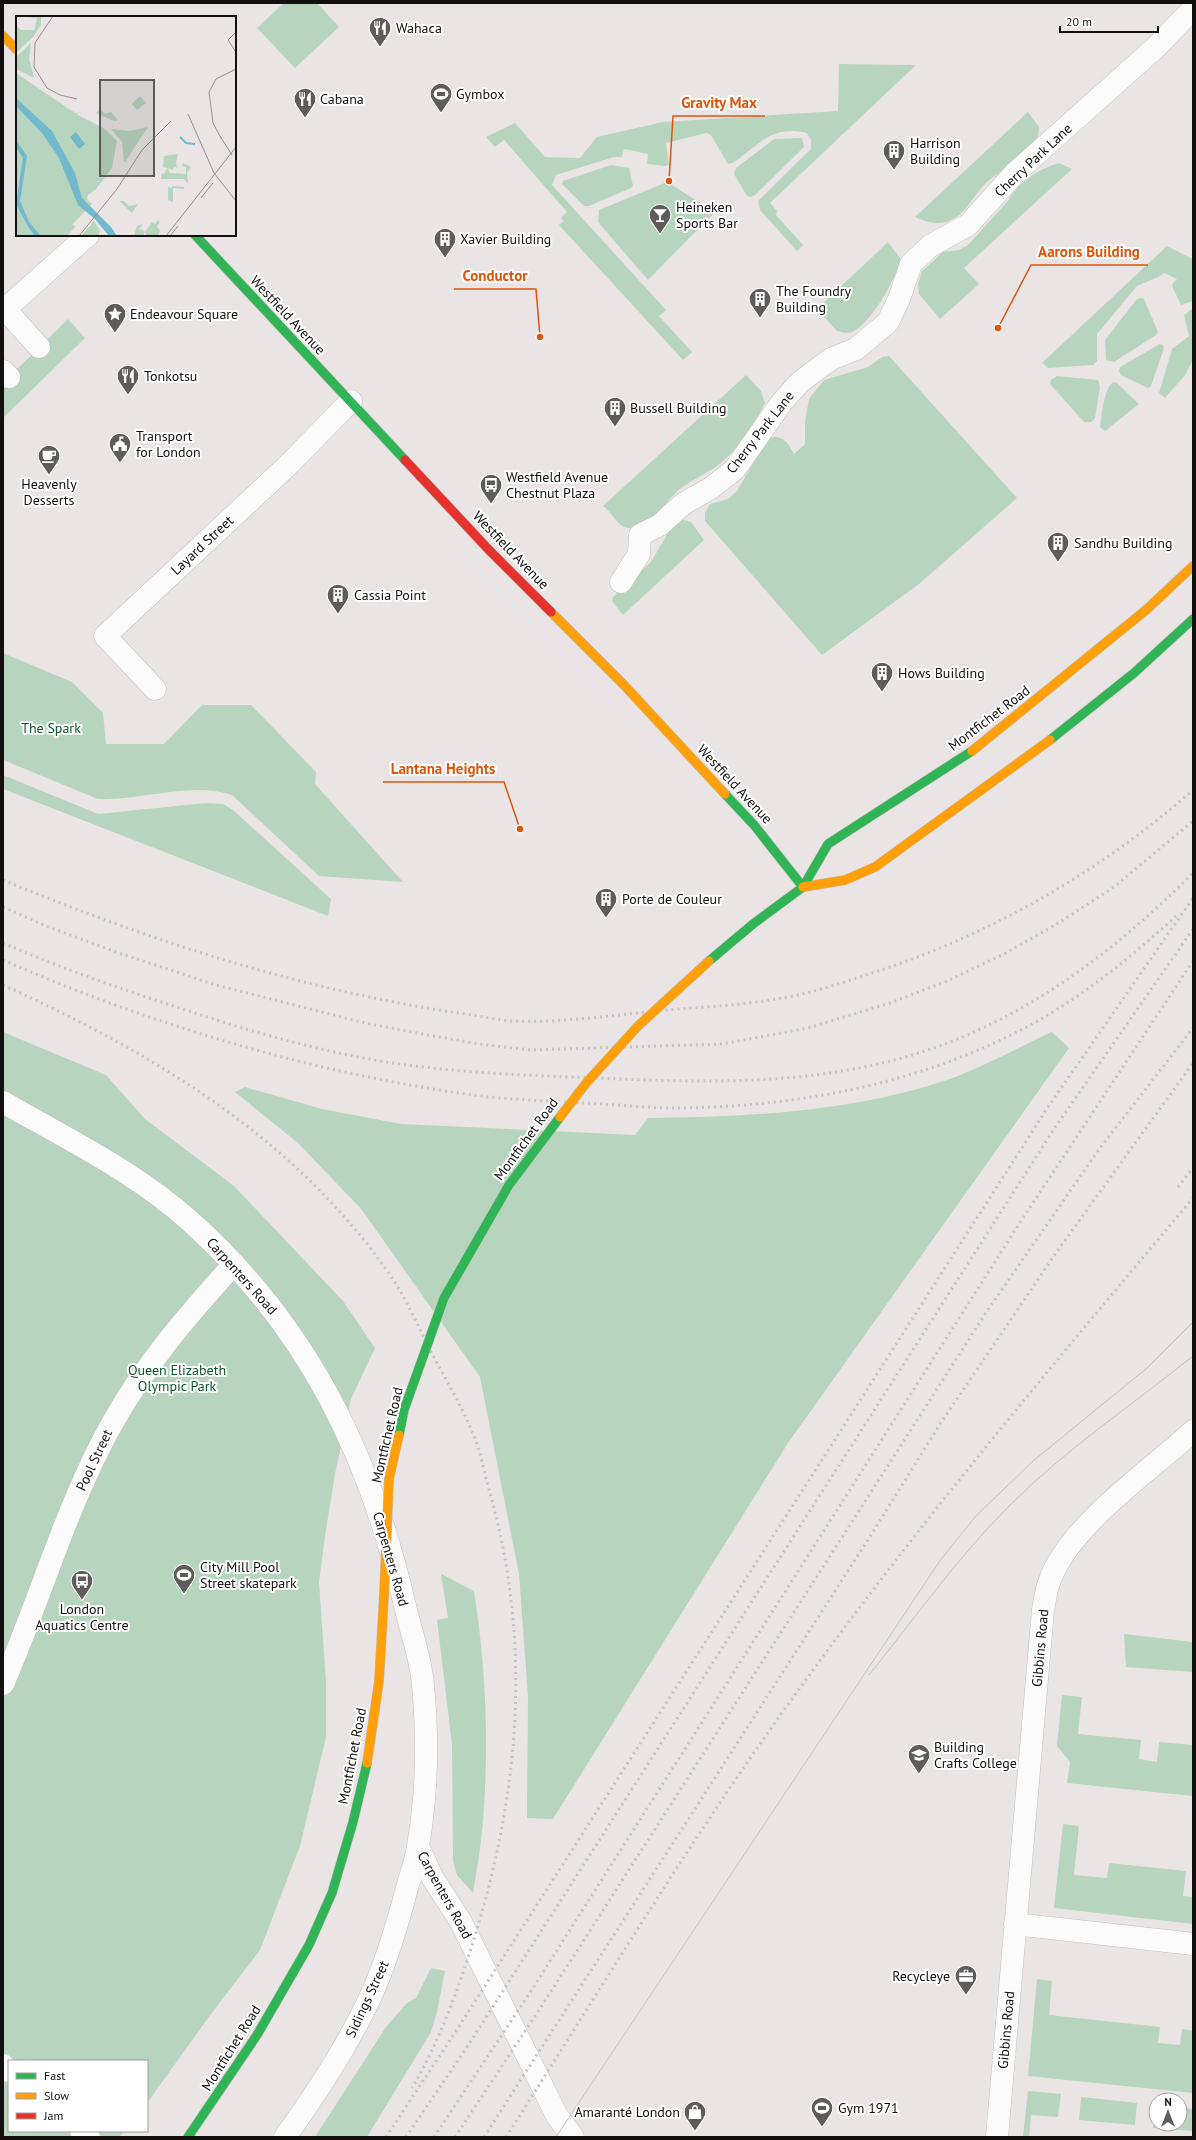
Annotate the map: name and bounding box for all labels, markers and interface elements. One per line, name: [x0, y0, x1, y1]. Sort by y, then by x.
scale bar: [1060, 8, 1158, 34]
text: 20 m: [1066, 14, 1092, 29]
restaurant icon: Wahaca: [367, 15, 393, 48]
inset map: [16, 16, 236, 236]
place label: Wahaca: [396, 19, 442, 37]
sports icon: Gymbox: [428, 81, 454, 114]
place label: Gymbox: [456, 85, 504, 103]
restaurant icon: Cabana: [292, 86, 318, 119]
callout: Gravity Max: [673, 89, 765, 116]
place label: Cabana: [320, 90, 364, 108]
text: Gravity Max: [681, 93, 757, 112]
street label: Cherry Park Lane: [990, 119, 1076, 201]
place label: Harrison Building: [910, 134, 961, 168]
building icon: Harrison Building: [881, 138, 907, 171]
place label: Heineken Sports Bar: [676, 198, 738, 232]
bar icon: Heineken Sports Bar: [647, 202, 673, 235]
building icon: Xavier Building: [432, 226, 458, 259]
place label: Xavier Building: [460, 230, 551, 248]
callout: Aarons Building: [1031, 238, 1148, 265]
text: Aarons Building: [1038, 242, 1140, 261]
callout: Conductor: [454, 262, 536, 289]
text: Conductor: [462, 266, 528, 285]
street label: Westfield Avenue: [247, 272, 329, 358]
place label: The Foundry Building: [776, 282, 852, 316]
building icon: The Foundry Building: [747, 286, 773, 319]
place icon: Endeavour Square: [102, 301, 128, 334]
place label: Endeavour Square: [130, 305, 238, 323]
restaurant icon: Tonkotsu: [115, 363, 141, 396]
place label: Tonkotsu: [144, 367, 197, 385]
street label: Cherry Park Lane: [722, 387, 798, 477]
building icon: Bussell Building: [602, 395, 628, 428]
place label: Bussell Building: [630, 399, 727, 417]
place label: Transport for London: [136, 427, 201, 461]
public building icon: Transport for London: [107, 431, 133, 464]
cafe icon: Heavenly Desserts: [36, 443, 62, 476]
place label: Westfield Avenue Chestnut Plaza: [506, 468, 608, 502]
bus stop icon: Westfield Avenue Chestnut Plaza: [478, 472, 504, 505]
place label: Heavenly Desserts: [21, 475, 77, 509]
street label: Westfield Avenue: [469, 507, 553, 593]
street label: Layard Street: [167, 511, 237, 579]
building icon: Sandhu Building: [1045, 530, 1071, 563]
place label: Sandhu Building: [1074, 534, 1173, 552]
building icon: Cassia Point: [325, 582, 351, 615]
place label: Cassia Point: [354, 586, 426, 604]
building icon: Hows Building: [869, 660, 895, 693]
place label: Hows Building: [898, 664, 985, 682]
street label: Montfichet Road: [945, 681, 1033, 755]
park label: The Spark: [21, 719, 81, 737]
street label: Westfield Avenue: [694, 741, 776, 827]
callout: Lantana Heights: [383, 755, 504, 782]
text: Lantana Heights: [391, 759, 495, 778]
building icon: Porte de Couleur: [593, 886, 619, 919]
place label: Porte de Couleur: [622, 890, 722, 908]
street label: Montfichet Road: [490, 1094, 562, 1184]
street label: Carpenters Road: [203, 1234, 281, 1318]
park label: Queen Elizabeth Olympic Park: [128, 1361, 226, 1395]
street label: Montfichet Road: [367, 1385, 407, 1485]
street label: Pool Street: [72, 1426, 116, 1494]
street label: Carpenters Road: [369, 1510, 413, 1608]
place label: City Mill Pool Street skatepark: [200, 1558, 297, 1592]
sports icon: City Mill Pool Street skatepark: [171, 1562, 197, 1595]
bus stop icon: London Aquatics Centre: [69, 1568, 95, 1601]
place label: London Aquatics Centre: [35, 1600, 129, 1634]
street label: Gibbins Road: [1028, 1608, 1052, 1688]
street label: Montfichet Road: [334, 1706, 370, 1806]
place label: Building Crafts College: [934, 1738, 1017, 1772]
school or university icon: Building Crafts College: [906, 1742, 932, 1775]
street label: Carpenters Road: [413, 1848, 477, 1942]
street label: Sidings Street: [341, 1957, 393, 2040]
office icon: Recycleye: [953, 1963, 979, 1996]
place label: Recycleye: [892, 1967, 950, 1985]
street label: Gibbins Road: [994, 1990, 1018, 2070]
street label: Montfichet Road: [197, 2002, 265, 2094]
legend: [8, 2060, 148, 2132]
text: Fast: [44, 2068, 65, 2083]
text: Slow: [44, 2088, 69, 2103]
north arrow: [1148, 2092, 1188, 2132]
sports icon: Gym 1971: [809, 2095, 835, 2128]
text: N: [1164, 2095, 1172, 2109]
shop icon: Amaranté London: [682, 2099, 708, 2132]
place label: Gym 1971: [838, 2099, 899, 2117]
place label: Amaranté London: [574, 2103, 680, 2121]
text: Jam: [43, 2108, 63, 2123]

